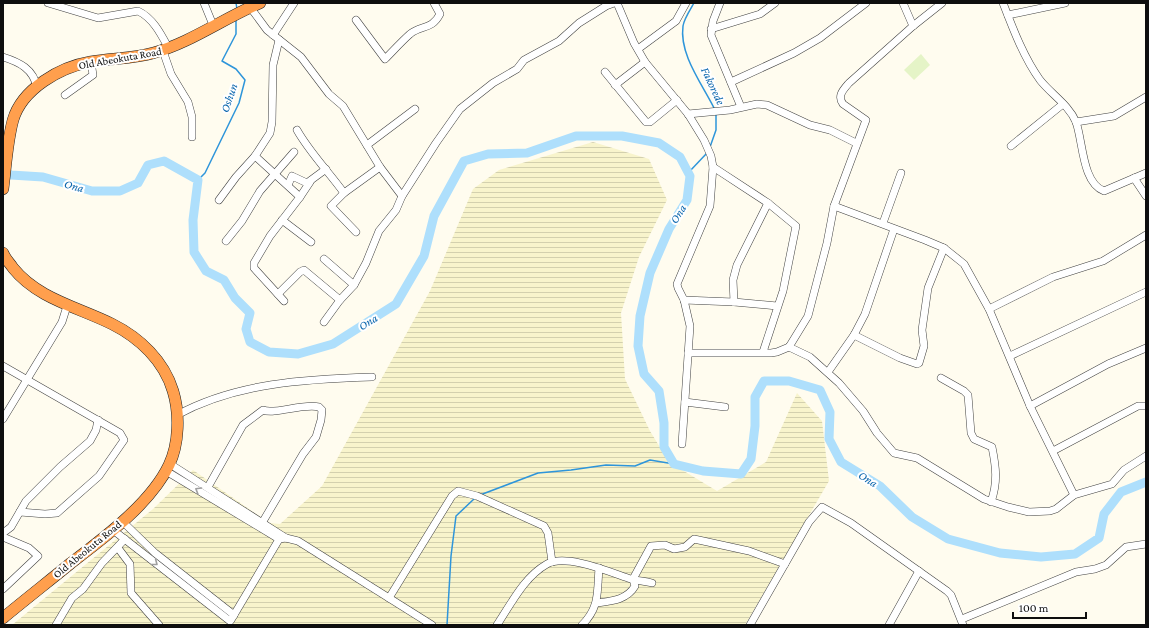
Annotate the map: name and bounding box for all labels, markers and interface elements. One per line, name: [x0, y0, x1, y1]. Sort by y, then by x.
street label: Old Abeokuta Road: [77, 45, 163, 71]
water label: Fakorede: [698, 65, 728, 108]
water label: Oshun: [218, 82, 240, 114]
water label: Ona: [63, 177, 86, 195]
water label: Ona: [667, 202, 689, 226]
water label: Ona: [356, 311, 380, 333]
water label: Ona: [856, 468, 880, 490]
one-way arrow: [195, 487, 202, 494]
street label: Old Abeokuta Road: [50, 518, 124, 580]
one-way arrow: [150, 558, 157, 565]
scale bar: [1013, 594, 1086, 620]
text: 100 m: [1019, 601, 1049, 615]

